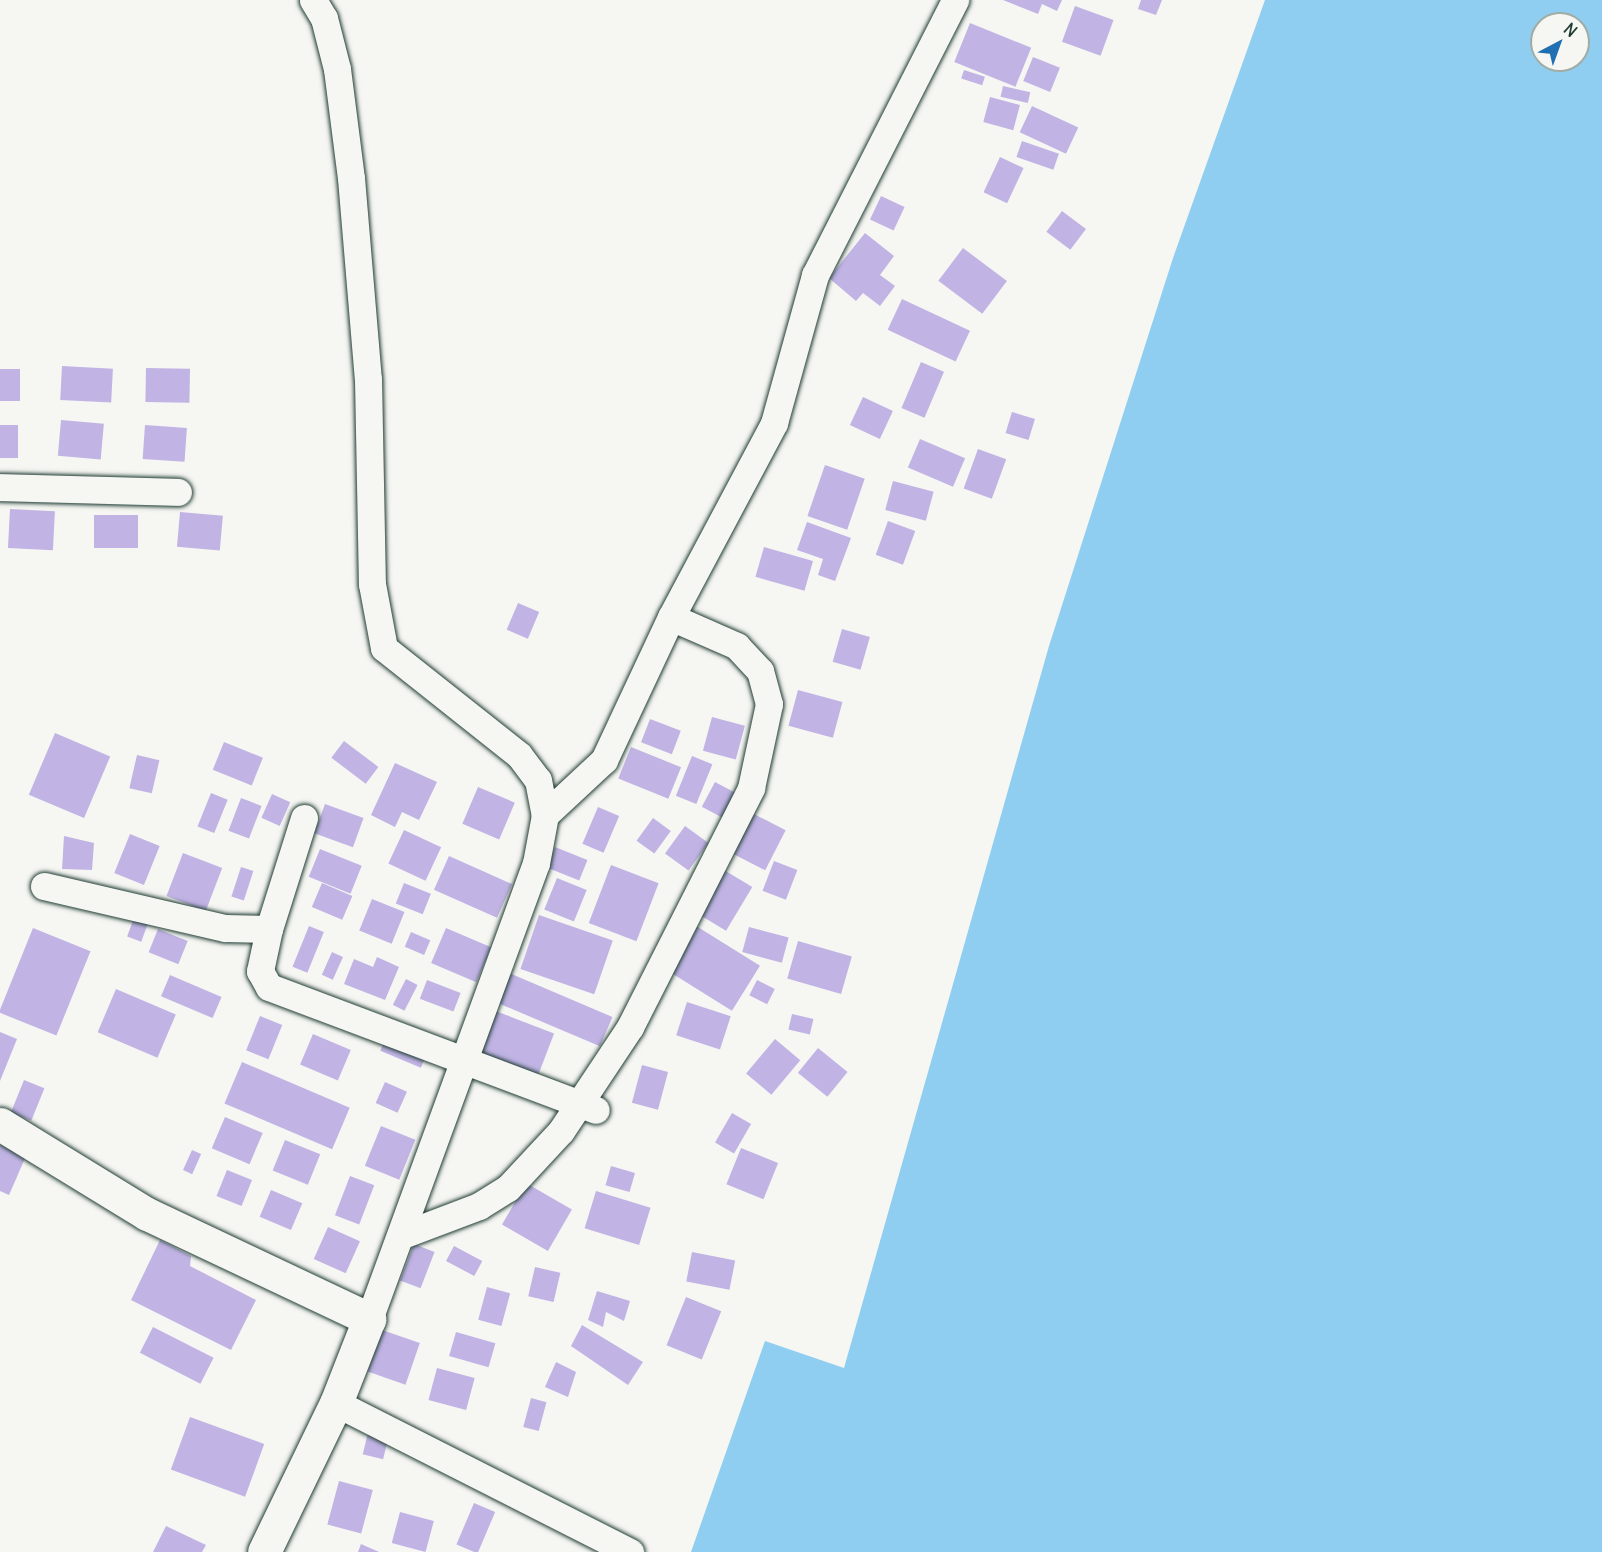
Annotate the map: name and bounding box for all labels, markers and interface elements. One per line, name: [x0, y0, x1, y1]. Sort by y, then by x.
north arrow: [1530, 12, 1590, 72]
text: N: [1560, 19, 1581, 41]

